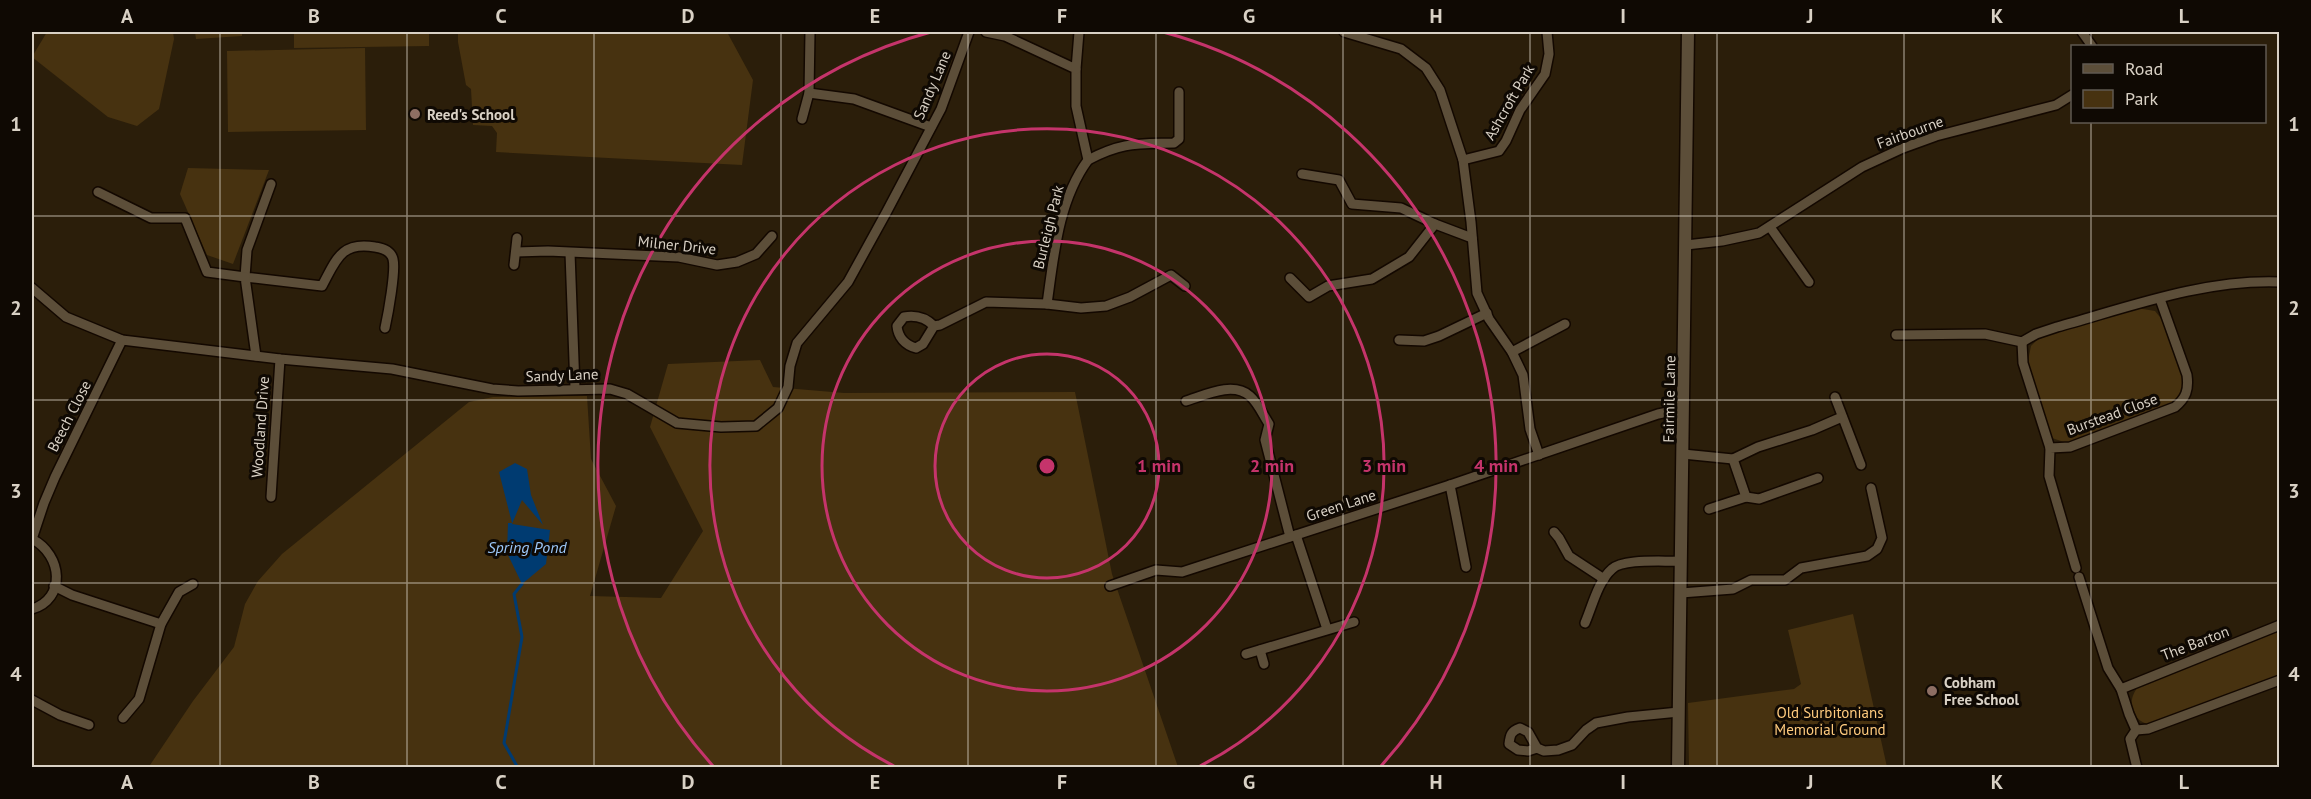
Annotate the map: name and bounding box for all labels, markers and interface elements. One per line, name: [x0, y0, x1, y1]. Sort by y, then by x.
text: A: [121, 3, 134, 29]
text: B: [308, 3, 320, 29]
text: C: [495, 3, 507, 29]
text: D: [682, 3, 695, 29]
text: E: [870, 3, 880, 29]
text: F: [1057, 3, 1067, 29]
text: G: [1243, 3, 1255, 29]
text: H: [1429, 3, 1443, 29]
text: I: [1620, 3, 1626, 29]
text: J: [1806, 3, 1813, 29]
text: K: [1991, 3, 2004, 29]
text: L: [2179, 3, 2190, 29]
legend: [2071, 45, 2266, 123]
street label: Sandy Lane: [909, 48, 955, 122]
text: Road: [2125, 57, 2163, 80]
street label: Ashcroft Park: [1480, 60, 1539, 143]
text: Park: [2125, 87, 2158, 110]
place label: Reed's School: [427, 105, 515, 124]
marker: Reed's School: [408, 107, 422, 121]
text: 1: [10, 111, 22, 137]
street label: Fairbourne: [1874, 111, 1946, 153]
text: 1: [2288, 111, 2300, 137]
street label: Burleigh Park: [1028, 182, 1068, 271]
street label: Milner Drive: [637, 231, 717, 259]
text: 2: [10, 295, 22, 321]
text: 2: [2288, 295, 2300, 321]
street label: Fairmile Lane: [1659, 355, 1679, 443]
street label: Sandy Lane: [525, 364, 599, 386]
street label: Woodland Drive: [247, 376, 273, 478]
street label: Beech Close: [43, 377, 95, 455]
street label: Burstead Close: [2064, 389, 2160, 439]
text: 1 min: [1137, 454, 1181, 477]
text: 2 min: [1250, 454, 1294, 477]
text: 3 min: [1362, 454, 1406, 477]
text: 4 min: [1474, 454, 1518, 477]
centre of rings: [1037, 456, 1057, 476]
text: 3: [10, 478, 22, 504]
text: 3: [2288, 478, 2300, 504]
street label: Green Lane: [1304, 485, 1378, 525]
water label: Spring Pond: [487, 537, 567, 557]
street label: The Barton: [2158, 621, 2232, 665]
text: 4: [10, 661, 22, 687]
text: 4: [2288, 661, 2300, 687]
place label: Cobham Free School: [1944, 673, 2020, 709]
marker: Cobham Free School: [1925, 684, 1939, 698]
park label: Old Surbitonians Memorial Ground: [1774, 703, 1886, 739]
text: A: [121, 769, 134, 795]
text: B: [308, 769, 320, 795]
text: C: [495, 769, 507, 795]
text: D: [682, 769, 695, 795]
text: E: [870, 769, 880, 795]
text: F: [1057, 769, 1067, 795]
text: G: [1243, 769, 1255, 795]
text: H: [1429, 769, 1443, 795]
text: I: [1620, 769, 1626, 795]
text: J: [1806, 769, 1813, 795]
text: K: [1991, 769, 2004, 795]
text: L: [2179, 769, 2190, 795]

